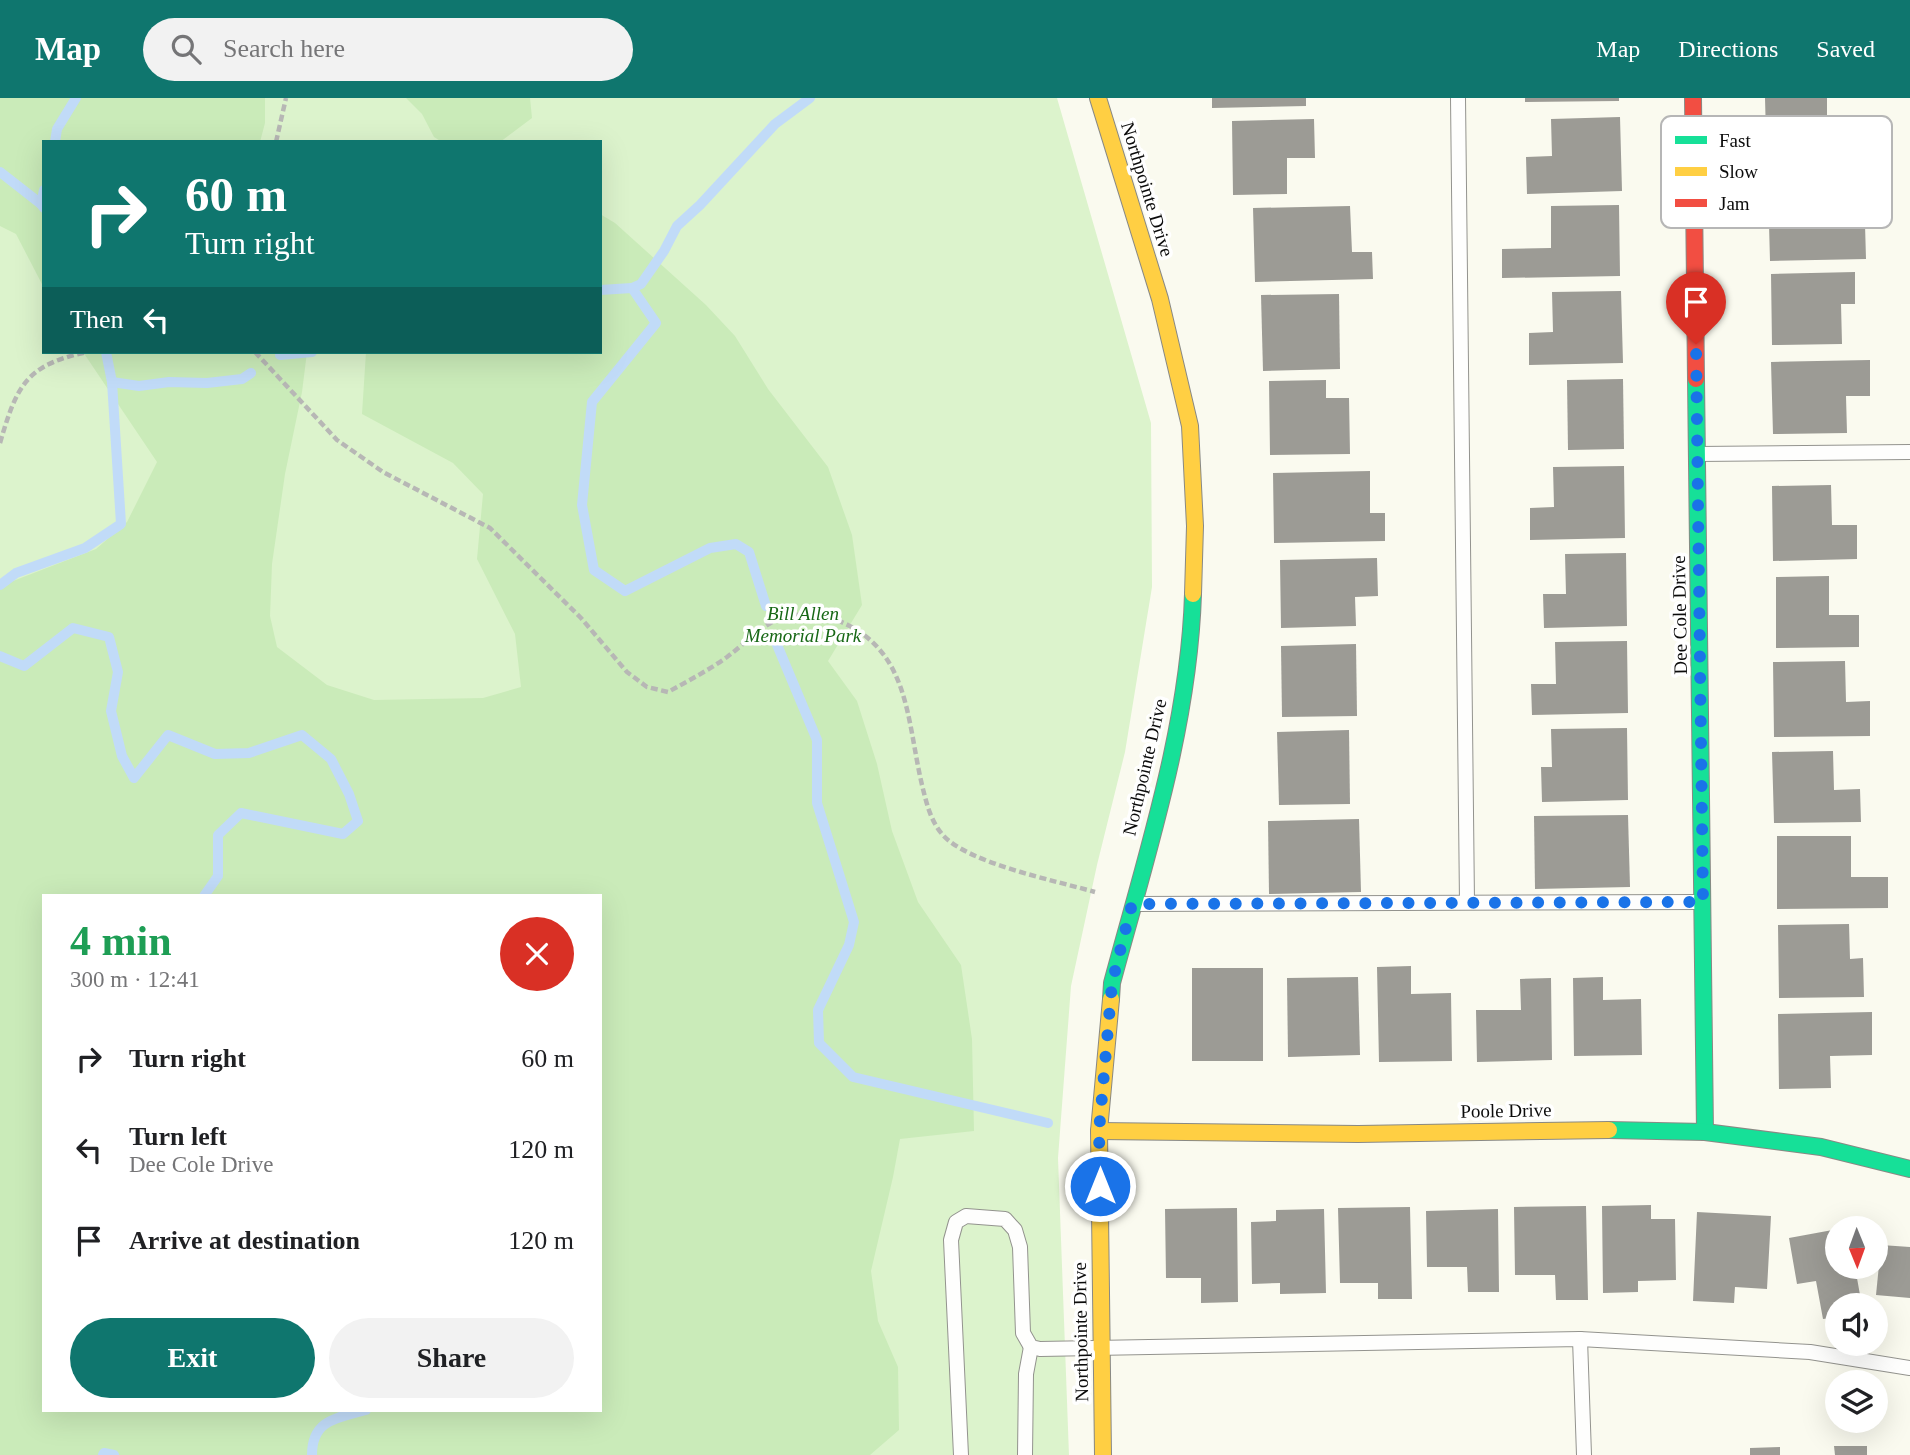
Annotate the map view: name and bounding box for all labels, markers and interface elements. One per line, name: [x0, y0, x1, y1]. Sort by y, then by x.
search box: [143, 18, 633, 81]
icon: search: [167, 30, 205, 68]
text: Map: [35, 31, 101, 67]
text: Search here: [223, 34, 345, 63]
text: Map: [1596, 36, 1640, 62]
text: Directions: [1678, 36, 1778, 62]
text: Saved: [1816, 36, 1875, 62]
legend: [1661, 116, 1892, 228]
street label: Northpointe Drive: [1117, 119, 1178, 259]
text: Fast: [1719, 130, 1751, 151]
text: Slow: [1719, 161, 1758, 182]
text: 60 m: [185, 167, 287, 222]
icon: right: [70, 168, 161, 259]
text: Jam: [1719, 193, 1750, 214]
text: Turn right: [185, 225, 315, 261]
pin: [1666, 272, 1726, 344]
icon: arrive: [1677, 283, 1715, 321]
icon: left: [137, 301, 175, 339]
text: Then: [70, 305, 123, 334]
street label: Dee Cole Drive: [1668, 555, 1691, 675]
park label: Bill Allen Memorial Park: [744, 603, 862, 646]
street label: Northpointe Drive: [1119, 697, 1170, 838]
button: close: [500, 917, 574, 991]
text: 4 min: [70, 918, 172, 964]
text: 300 m · 12:41: [70, 967, 200, 992]
icon: right: [70, 1040, 108, 1078]
text: Turn right: [129, 1044, 246, 1073]
text: 60 m: [521, 1044, 574, 1073]
street label: Poole Drive: [1460, 1099, 1552, 1122]
text: Turn left: [129, 1122, 227, 1151]
icon: left: [70, 1131, 108, 1169]
text: 120 m: [508, 1135, 574, 1164]
position arrow: [1063, 1149, 1137, 1223]
text: Dee Cole Drive: [129, 1152, 273, 1177]
north arrow: [1825, 1216, 1888, 1279]
map controls: [1825, 1216, 1888, 1433]
icon: arrive: [70, 1222, 108, 1260]
text: Arrive at destination: [129, 1226, 360, 1255]
text: 120 m: [508, 1226, 574, 1255]
street label: Northpointe Drive: [1069, 1262, 1092, 1402]
button: sound: [1825, 1293, 1888, 1356]
button: Exit: [70, 1318, 315, 1398]
button: Share: [329, 1318, 574, 1398]
button: layers: [1825, 1370, 1888, 1433]

